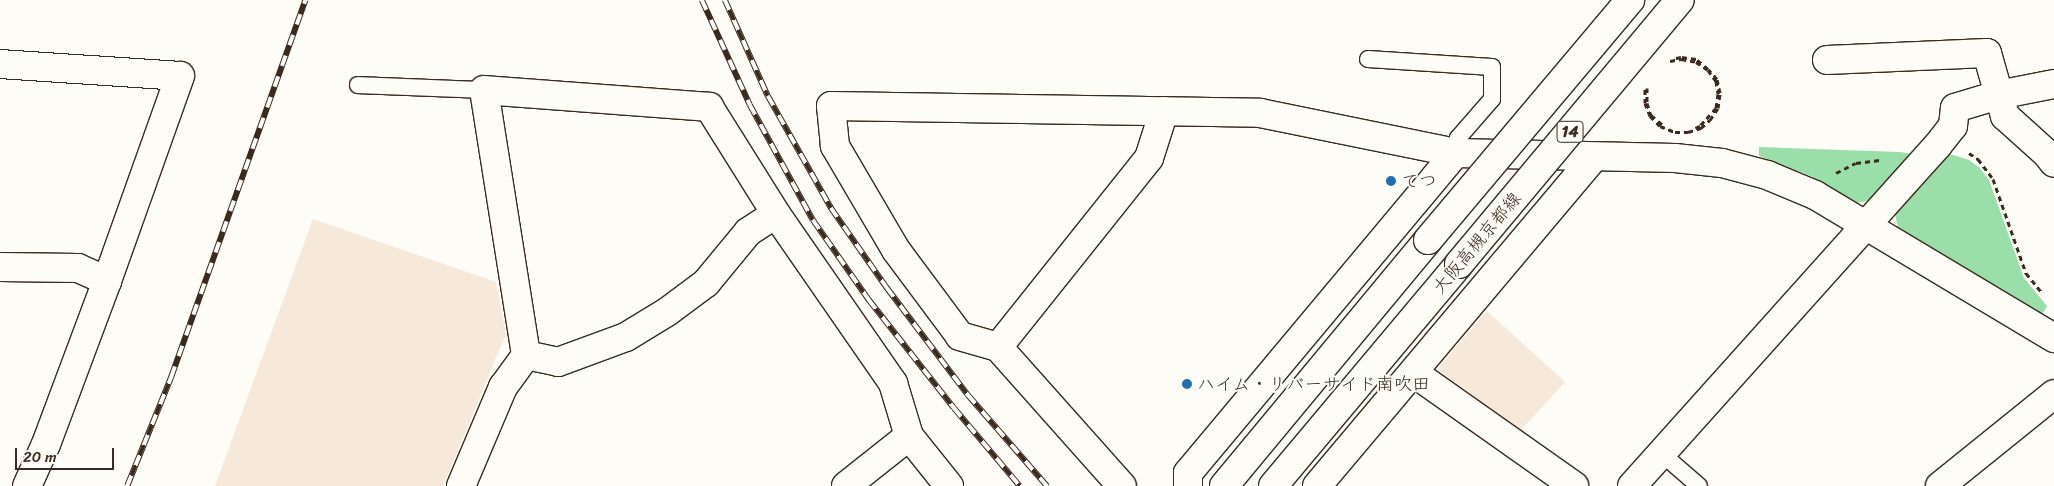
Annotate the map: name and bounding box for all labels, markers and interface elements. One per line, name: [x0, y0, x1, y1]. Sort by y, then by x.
road number: 14: [1556, 118, 1584, 146]
place label: てつ: [1401, 170, 1437, 192]
marker: てつ: [1385, 175, 1397, 187]
street label: 大阪高槻京都線: [1428, 188, 1526, 298]
place label: ハイム・リバーサイド南吹田: [1197, 373, 1431, 395]
marker: ハイム・リバーサイド南吹田: [1181, 378, 1193, 390]
scale bar: [18, 438, 116, 470]
text: 20 m: [23, 444, 57, 470]

